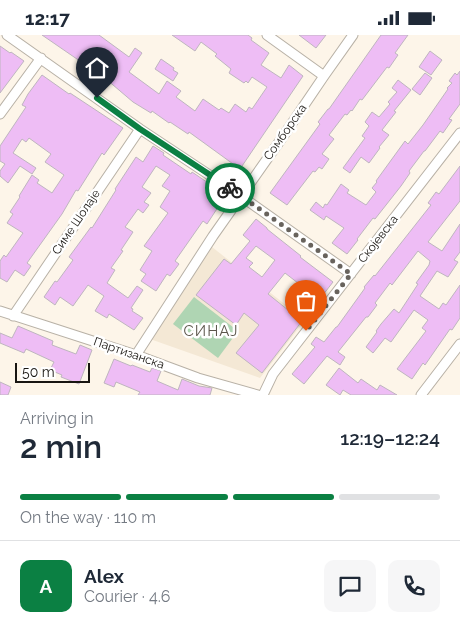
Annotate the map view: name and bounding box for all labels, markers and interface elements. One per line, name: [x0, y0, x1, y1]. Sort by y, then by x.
text: 12:17: [25, 7, 70, 29]
pin: [76, 47, 118, 98]
icon: home: [83, 54, 111, 82]
street label: Сомборска: [261, 101, 309, 163]
courier: [205, 163, 255, 213]
icon: bike: [216, 174, 244, 202]
street label: Симе Шолаје: [49, 187, 103, 257]
street label: Скојевска: [355, 212, 401, 266]
pin: [285, 280, 327, 331]
icon: bag: [292, 287, 320, 315]
district label: СИНАЈ: [183, 322, 239, 340]
street label: Партизанска: [92, 334, 166, 372]
scale bar: [15, 360, 90, 383]
text: 50 m: [22, 364, 55, 380]
text: Arriving in: [20, 409, 94, 428]
text: 12:19–12:24: [340, 427, 440, 449]
text: 2 min: [20, 428, 102, 465]
text: On the way · 110 m: [20, 508, 156, 527]
button: chat: [324, 560, 376, 612]
button: phone: [388, 560, 440, 612]
text: Alex: [84, 565, 124, 587]
text: A: [40, 575, 52, 597]
text: Courier · 4.6: [84, 587, 170, 606]

